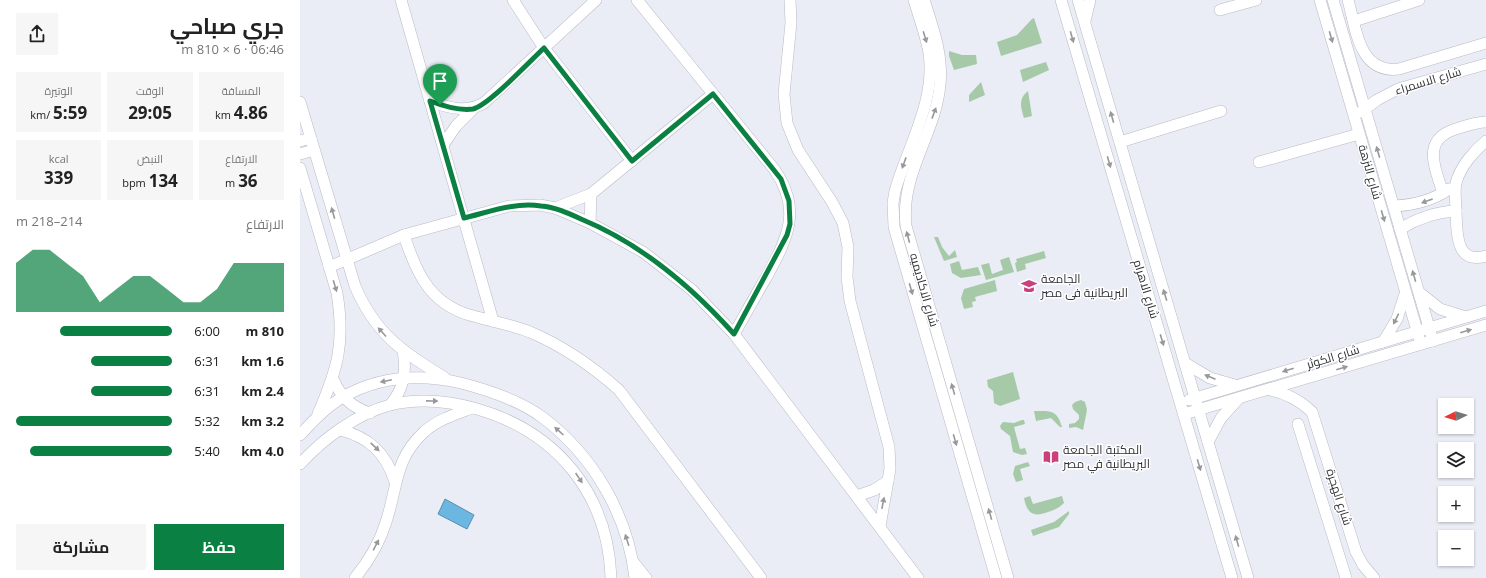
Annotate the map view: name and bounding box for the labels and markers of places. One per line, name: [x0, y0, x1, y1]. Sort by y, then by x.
pin: [423, 64, 457, 105]
place label: الجامعة البريطانية فى مصر: [1040, 270, 1128, 301]
school or university icon: الجامعة البريطانية فى مصر: [1020, 277, 1038, 295]
place label: المكتبة الجامعة البريطانية في مصر: [1062, 441, 1150, 474]
library icon: المكتبة الجامعة البريطانية في مصر: [1042, 448, 1060, 466]

